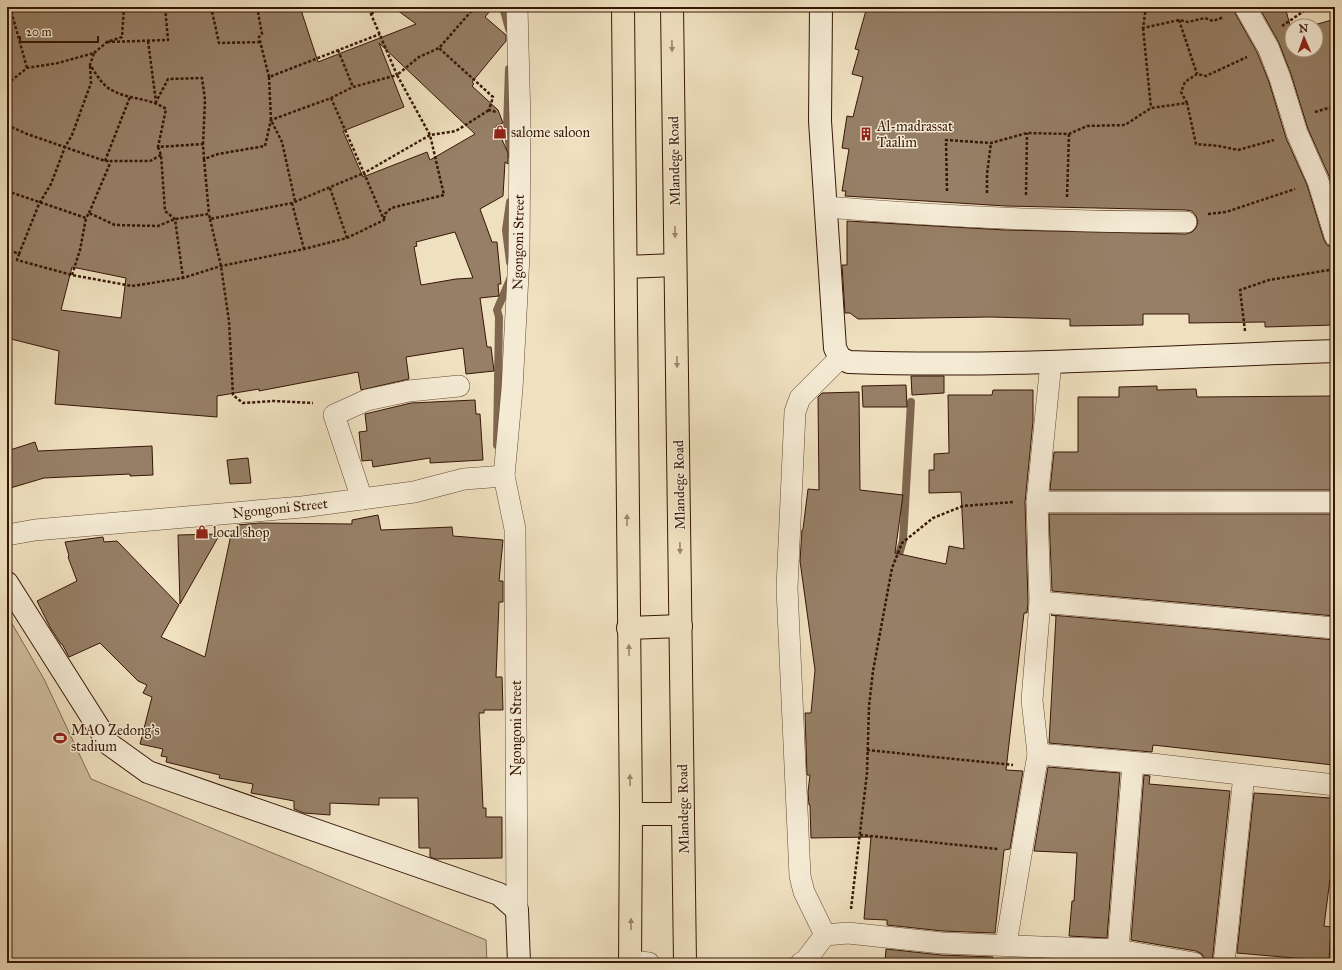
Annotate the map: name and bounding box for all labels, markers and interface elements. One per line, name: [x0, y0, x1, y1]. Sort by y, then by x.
scale bar: [20, 18, 98, 44]
north arrow: [1284, 18, 1324, 58]
text: N: [1299, 22, 1309, 35]
text: 20 m: [26, 25, 52, 39]
one-way arrow: [669, 40, 675, 53]
street label: Mlandege Road: [665, 116, 684, 206]
place label: Al-madrassat Taalim: [876, 118, 953, 151]
shop icon: salome saloon: [492, 124, 508, 140]
place label: salome saloon: [511, 124, 590, 141]
building icon: Al-madrassat Taalim: [858, 126, 874, 142]
street label: Ngongoni Street: [509, 194, 528, 290]
one-way arrow: [672, 226, 678, 239]
one-way arrow: [674, 356, 680, 369]
street label: Mlandege Road: [670, 440, 689, 530]
street label: Ngongoni Street: [231, 495, 329, 522]
one-way arrow: [624, 514, 631, 526]
shop icon: local shop: [194, 524, 210, 540]
place label: local shop: [213, 524, 270, 541]
one-way arrow: [676, 542, 683, 554]
one-way arrow: [625, 644, 632, 656]
street label: Ngongoni Street: [508, 680, 525, 776]
place label: MAO Zedong's stadium: [71, 722, 160, 755]
sports icon: MAO Zedong's stadium: [52, 730, 68, 746]
street label: Mlandege Road: [674, 764, 693, 854]
one-way arrow: [627, 774, 634, 786]
one-way arrow: [628, 917, 634, 930]

